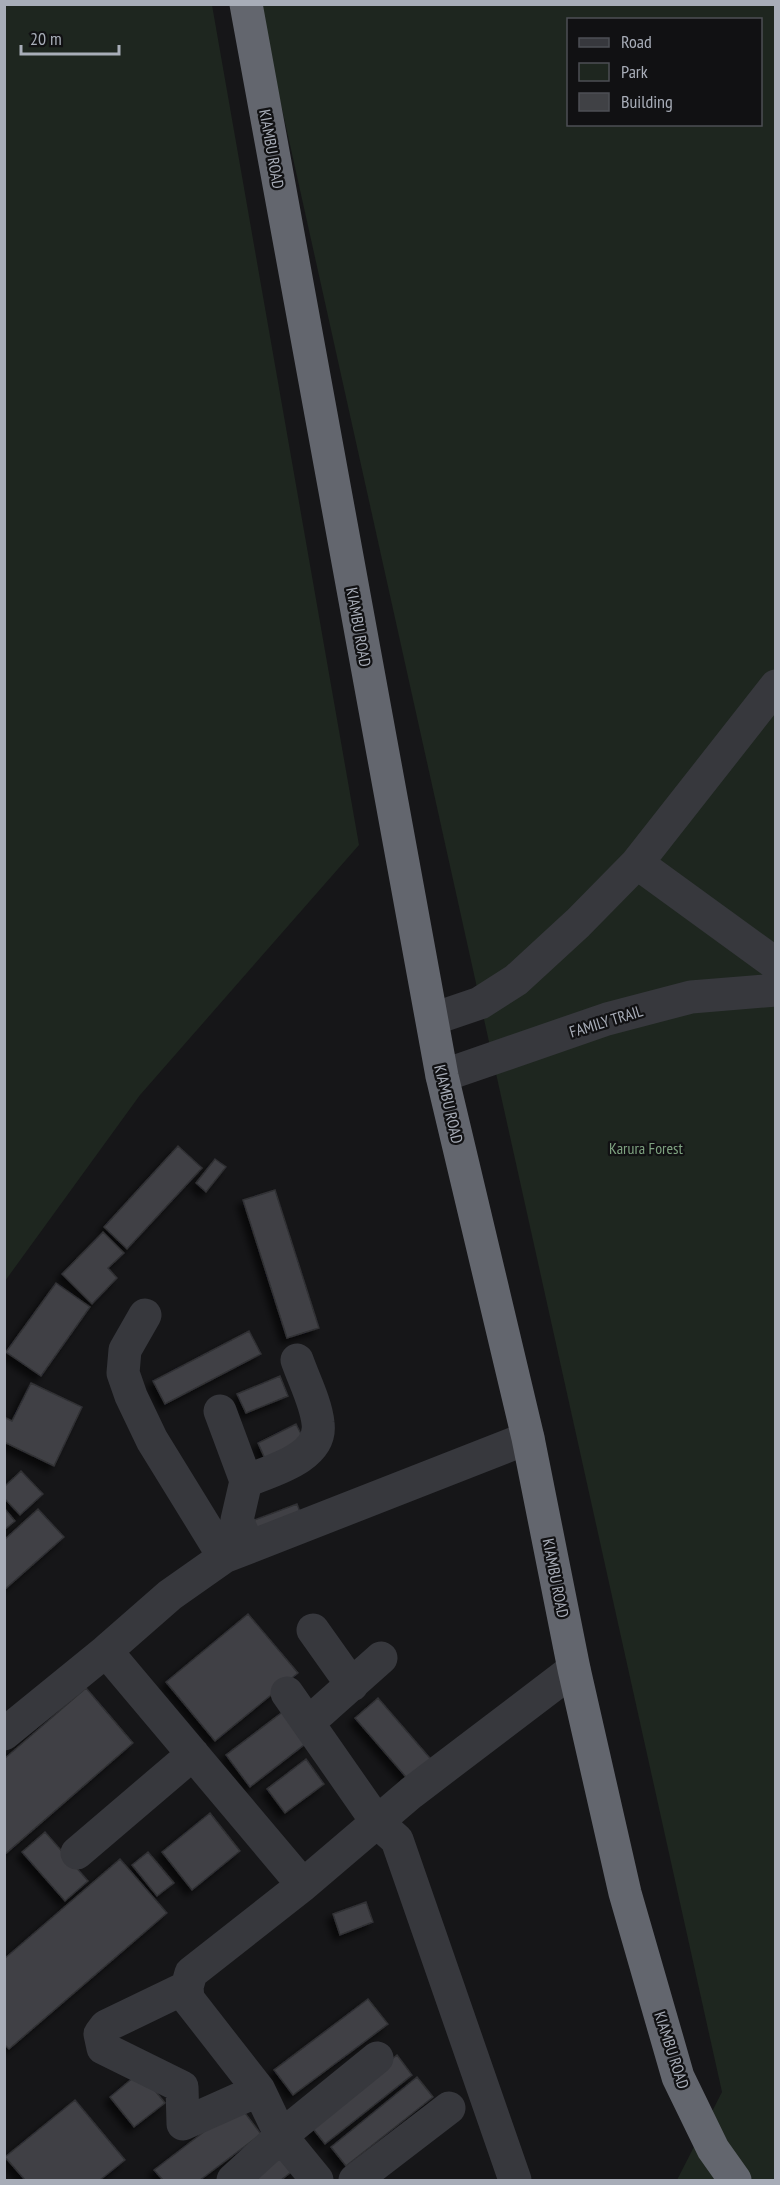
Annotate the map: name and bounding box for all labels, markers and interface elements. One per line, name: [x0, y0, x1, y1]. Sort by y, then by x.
scale bar: [21, 18, 118, 56]
legend: [567, 18, 762, 126]
text: 20 m: [30, 27, 62, 50]
text: Road: [621, 30, 652, 53]
text: Park: [621, 60, 648, 83]
text: Building: [621, 90, 673, 113]
street label: KIAMBU ROAD: [255, 108, 289, 190]
street label: KIAMBU ROAD: [342, 586, 376, 668]
street label: FAMILY TRAIL: [567, 1000, 645, 1042]
street label: KIAMBU ROAD: [430, 1063, 468, 1145]
park label: Karura Forest: [609, 1138, 683, 1158]
street label: KIAMBU ROAD: [539, 1537, 573, 1619]
street label: KIAMBU ROAD: [650, 2009, 694, 2091]

